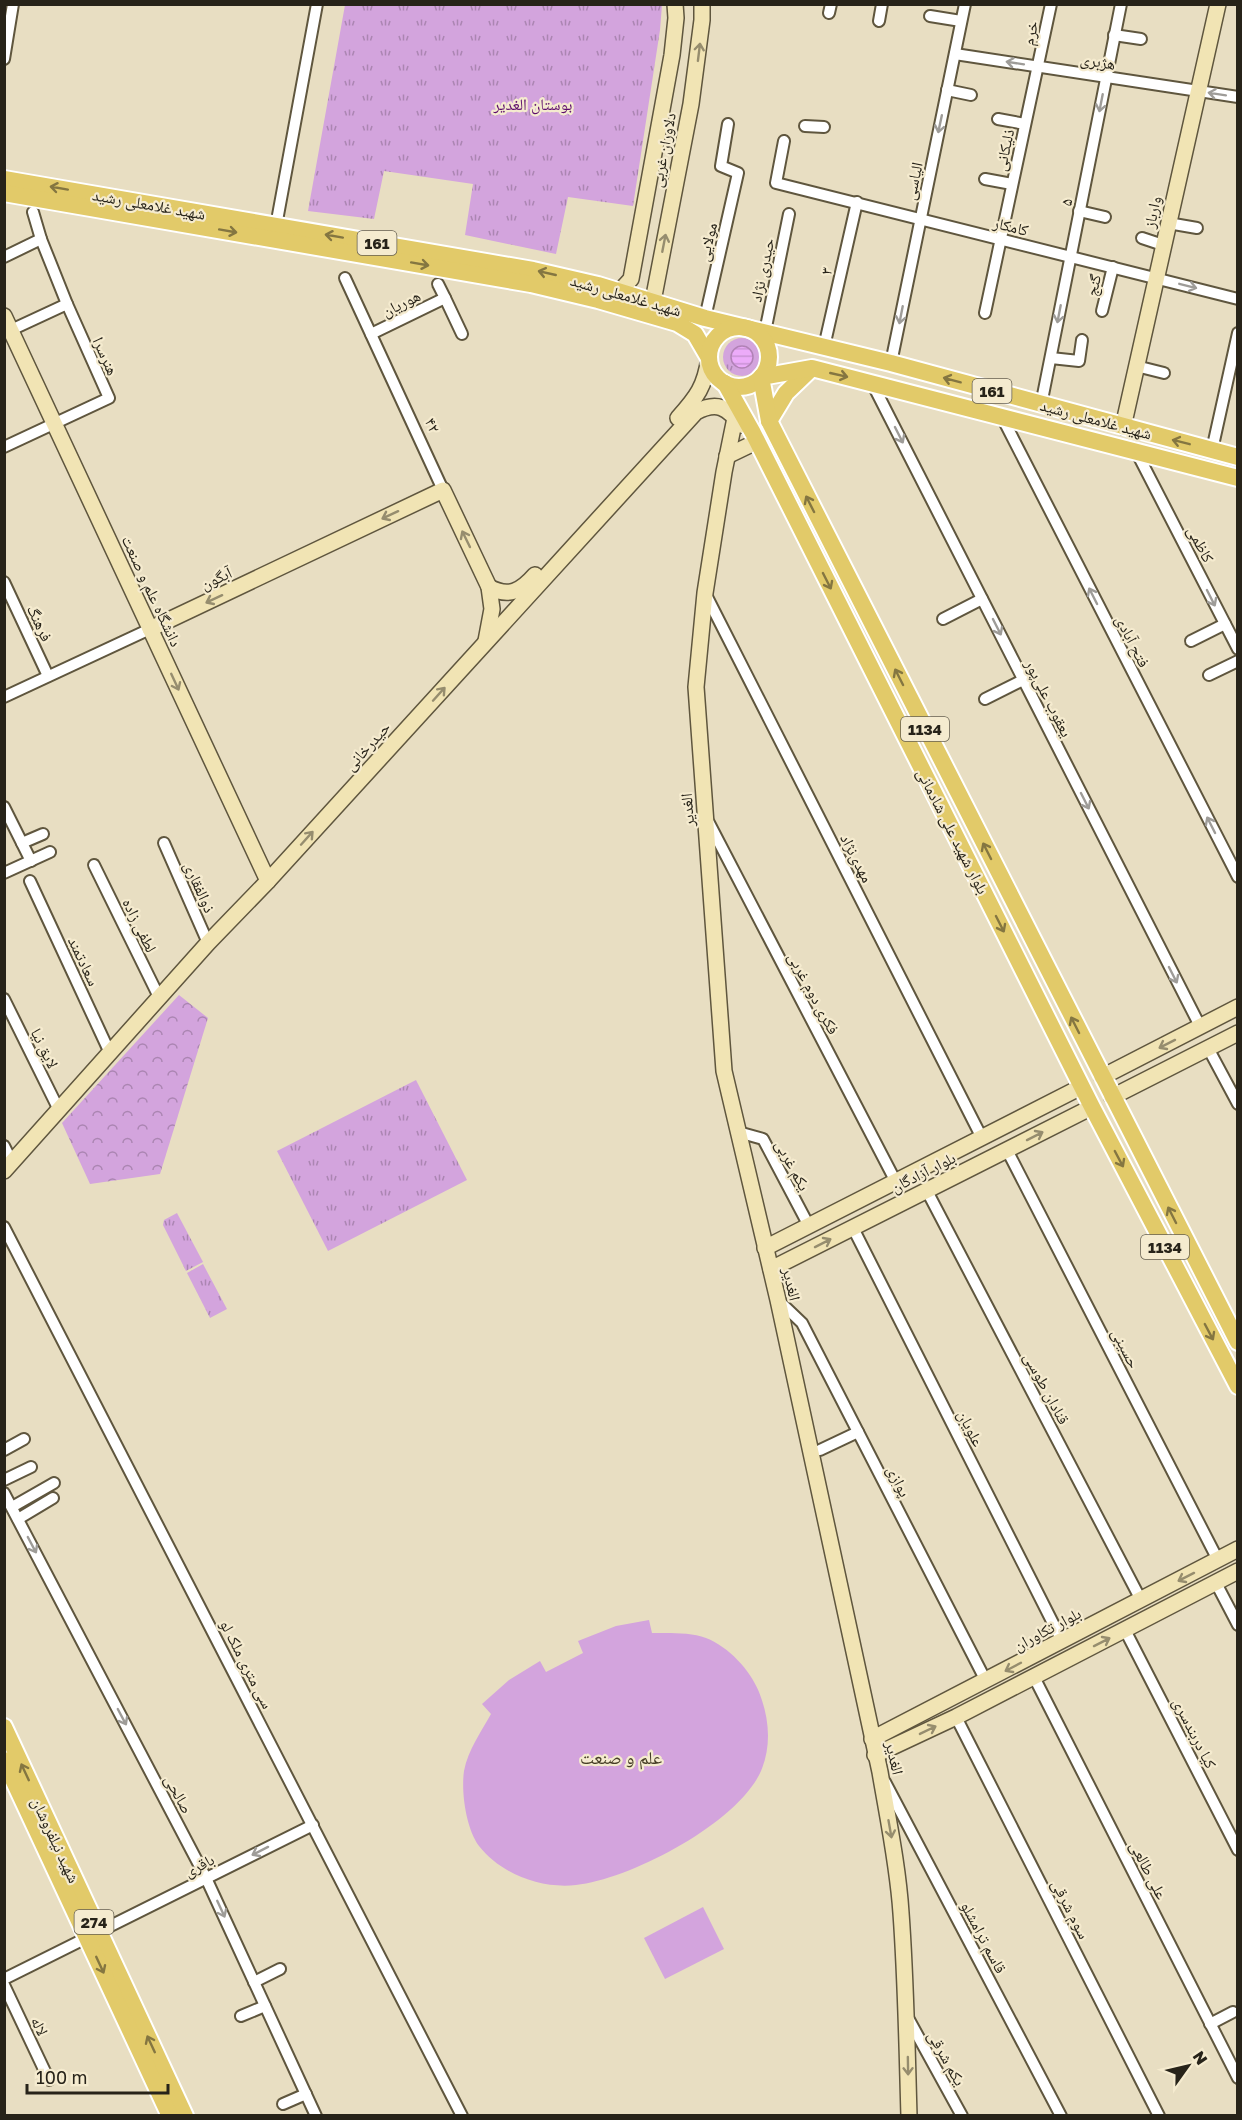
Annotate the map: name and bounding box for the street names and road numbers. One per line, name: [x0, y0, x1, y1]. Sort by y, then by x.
street label: خرم: [1018, 19, 1043, 47]
street label: هژبری: [1079, 48, 1117, 75]
street label: دلاوران غربی: [646, 111, 681, 189]
street label: ذلیکانی: [990, 127, 1019, 173]
street label: الیاسی: [899, 160, 928, 202]
street label: شهید غلامعلی رشید: [91, 184, 207, 225]
street label: وارباز: [1139, 194, 1165, 231]
street label: ۵: [1055, 197, 1077, 207]
street label: کامکار: [990, 212, 1031, 240]
street label: مولایی: [693, 220, 722, 264]
road number: 161: [358, 231, 397, 255]
street label: حیدری نژاد: [745, 236, 780, 304]
street label: ۳: [815, 265, 837, 277]
street label: شهید غلامعلی رشید: [568, 270, 684, 321]
street label: گنج: [1081, 272, 1106, 298]
street label: هوریان: [378, 285, 424, 322]
street label: هنرسرا: [89, 334, 123, 378]
road number: 161: [972, 379, 1012, 403]
street label: شهید غلامعلی رشید: [1038, 394, 1154, 444]
street label: ۴۲: [421, 414, 445, 436]
street label: کاظمی: [1182, 522, 1219, 567]
street label: دانشگاه علم و صنعت: [117, 532, 186, 650]
street label: آبگون: [197, 562, 236, 595]
street label: فرهنگ: [23, 601, 57, 645]
street label: فتح آبادی: [1111, 612, 1155, 671]
street label: یعقوب علی‌پور: [1020, 655, 1077, 741]
street label: حیدرخانی: [340, 717, 395, 775]
road number: 1134: [901, 717, 949, 741]
street label: بلوار شهید علی شادمانی: [912, 765, 993, 898]
street label: الغدیر: [676, 793, 698, 828]
street label: مهدی‌نژاد: [835, 830, 878, 886]
street label: ذوالفقاری: [179, 858, 220, 916]
street label: لطفی زاده: [117, 895, 162, 956]
street label: سعادتمند: [64, 933, 104, 989]
street label: فکری دوم غربی: [783, 948, 844, 1038]
street label: لایق نیا: [26, 1025, 63, 1072]
street label: یکم غربی: [770, 1136, 815, 1195]
street label: بلوار آزادگان: [887, 1147, 959, 1198]
road number: 1134: [1141, 1235, 1189, 1259]
street label: الغدیر: [778, 1265, 805, 1303]
street label: حسینی: [1107, 1325, 1144, 1372]
street label: قنادان طوسی: [1019, 1349, 1074, 1428]
street label: علویان: [952, 1406, 989, 1450]
street label: پوازی: [882, 1462, 915, 1501]
street label: بلوار تکاوران: [1010, 1603, 1085, 1656]
street label: سی متری ملک لو: [215, 1616, 278, 1712]
street label: کیا دربندسری: [1168, 1694, 1222, 1773]
street label: الغدیر: [881, 1739, 908, 1777]
street label: صالحی: [160, 1771, 198, 1818]
street label: شهید نیلفروشان: [27, 1794, 85, 1886]
street label: علی طالعی: [1125, 1838, 1172, 1903]
street label: باقری: [180, 1849, 218, 1882]
street label: سوم شرقی: [1047, 1876, 1095, 1943]
street label: قاسم ترامشلو: [956, 1898, 1011, 1977]
road number: 274: [74, 1910, 113, 1934]
street label: لاله: [27, 2013, 53, 2039]
street label: یکم شرقی: [923, 2027, 970, 2090]

